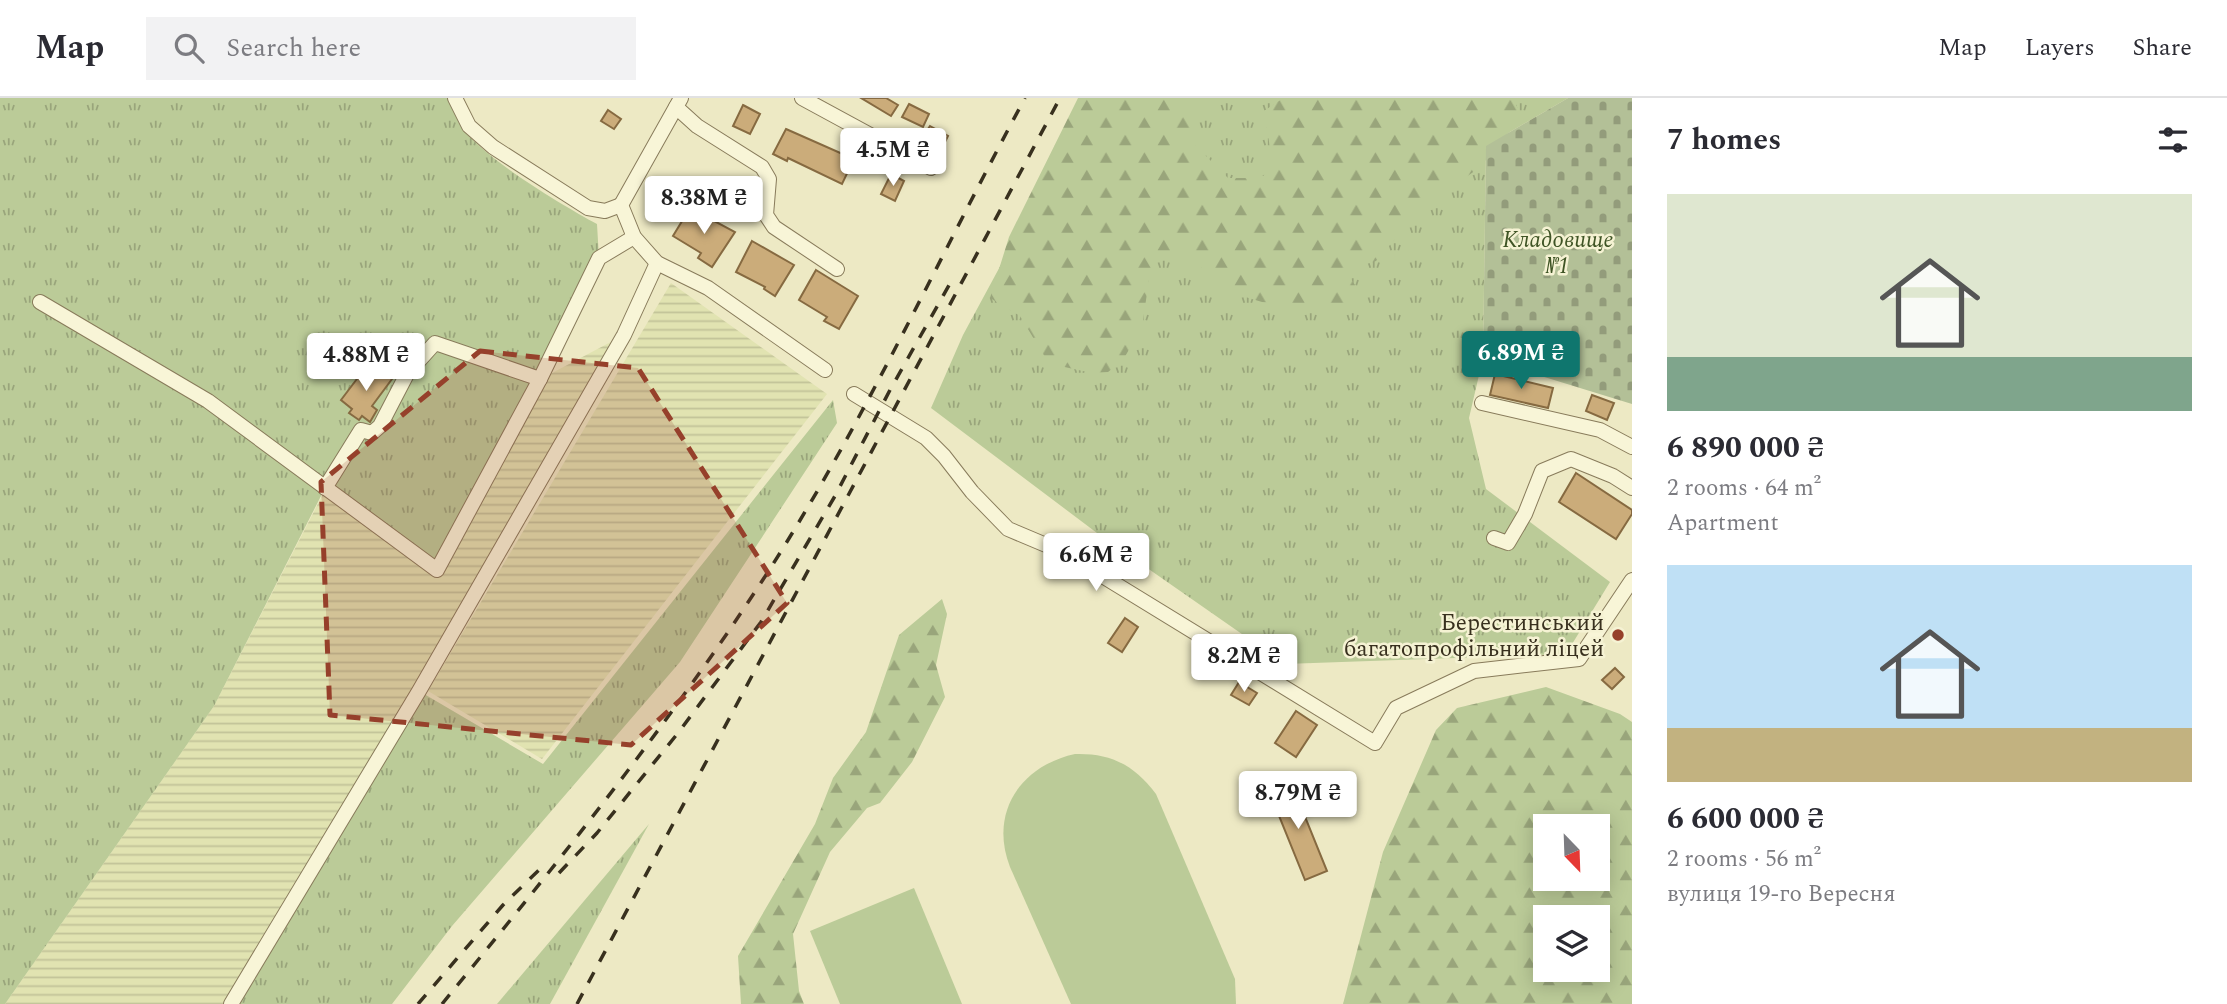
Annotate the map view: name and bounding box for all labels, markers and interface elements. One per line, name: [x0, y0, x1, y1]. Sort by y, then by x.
search box: [146, 17, 636, 80]
text: Map: [35, 23, 104, 73]
text: Search here: [226, 28, 361, 68]
icon: search: [170, 29, 208, 67]
text: Map: [1938, 30, 1987, 66]
text: Layers: [2025, 30, 2095, 66]
text: Share: [2133, 30, 2192, 66]
text: 7 homes: [1667, 117, 1781, 163]
icon: filters: [2154, 121, 2192, 159]
pin: 4.5M ₴: [836, 129, 950, 188]
text: 4.5M ₴: [856, 133, 930, 168]
pin: 8.38M ₴: [639, 176, 769, 236]
text: 8.38M ₴: [661, 181, 747, 216]
park label: Кладовище №1: [1502, 223, 1614, 284]
icon: home: [1867, 240, 1993, 366]
pin: 6.89M ₴: [1456, 331, 1586, 391]
pin: 4.88M ₴: [301, 334, 431, 393]
text: 6.89M ₴: [1478, 336, 1564, 371]
text: 4.88M ₴: [323, 338, 409, 373]
text: 6 890 000 ₴: [1667, 425, 1824, 471]
text: 2 rooms · 64 m²: [1667, 471, 1821, 506]
text: Apartment: [1667, 506, 1779, 541]
pin: 6.6M ₴: [1039, 533, 1153, 593]
text: 6.6M ₴: [1059, 538, 1133, 573]
place label: Берестинський багатопрофільний ліцей: [1344, 606, 1604, 667]
icon: home: [1867, 611, 1993, 737]
marker: Берестинський багатопрофільний ліцей: [1610, 627, 1626, 643]
pin: 8.2M ₴: [1187, 634, 1301, 694]
text: 8.2M ₴: [1207, 639, 1281, 674]
pin: 8.79M ₴: [1233, 772, 1363, 831]
text: 8.79M ₴: [1255, 776, 1341, 811]
text: 6 600 000 ₴: [1667, 796, 1824, 842]
north arrow: [1533, 814, 1610, 891]
map controls: [1533, 814, 1610, 982]
text: 2 rooms · 56 m²: [1667, 842, 1821, 877]
text: вулиця 19-го Вересня: [1667, 877, 1895, 912]
button: layers: [1533, 905, 1610, 982]

